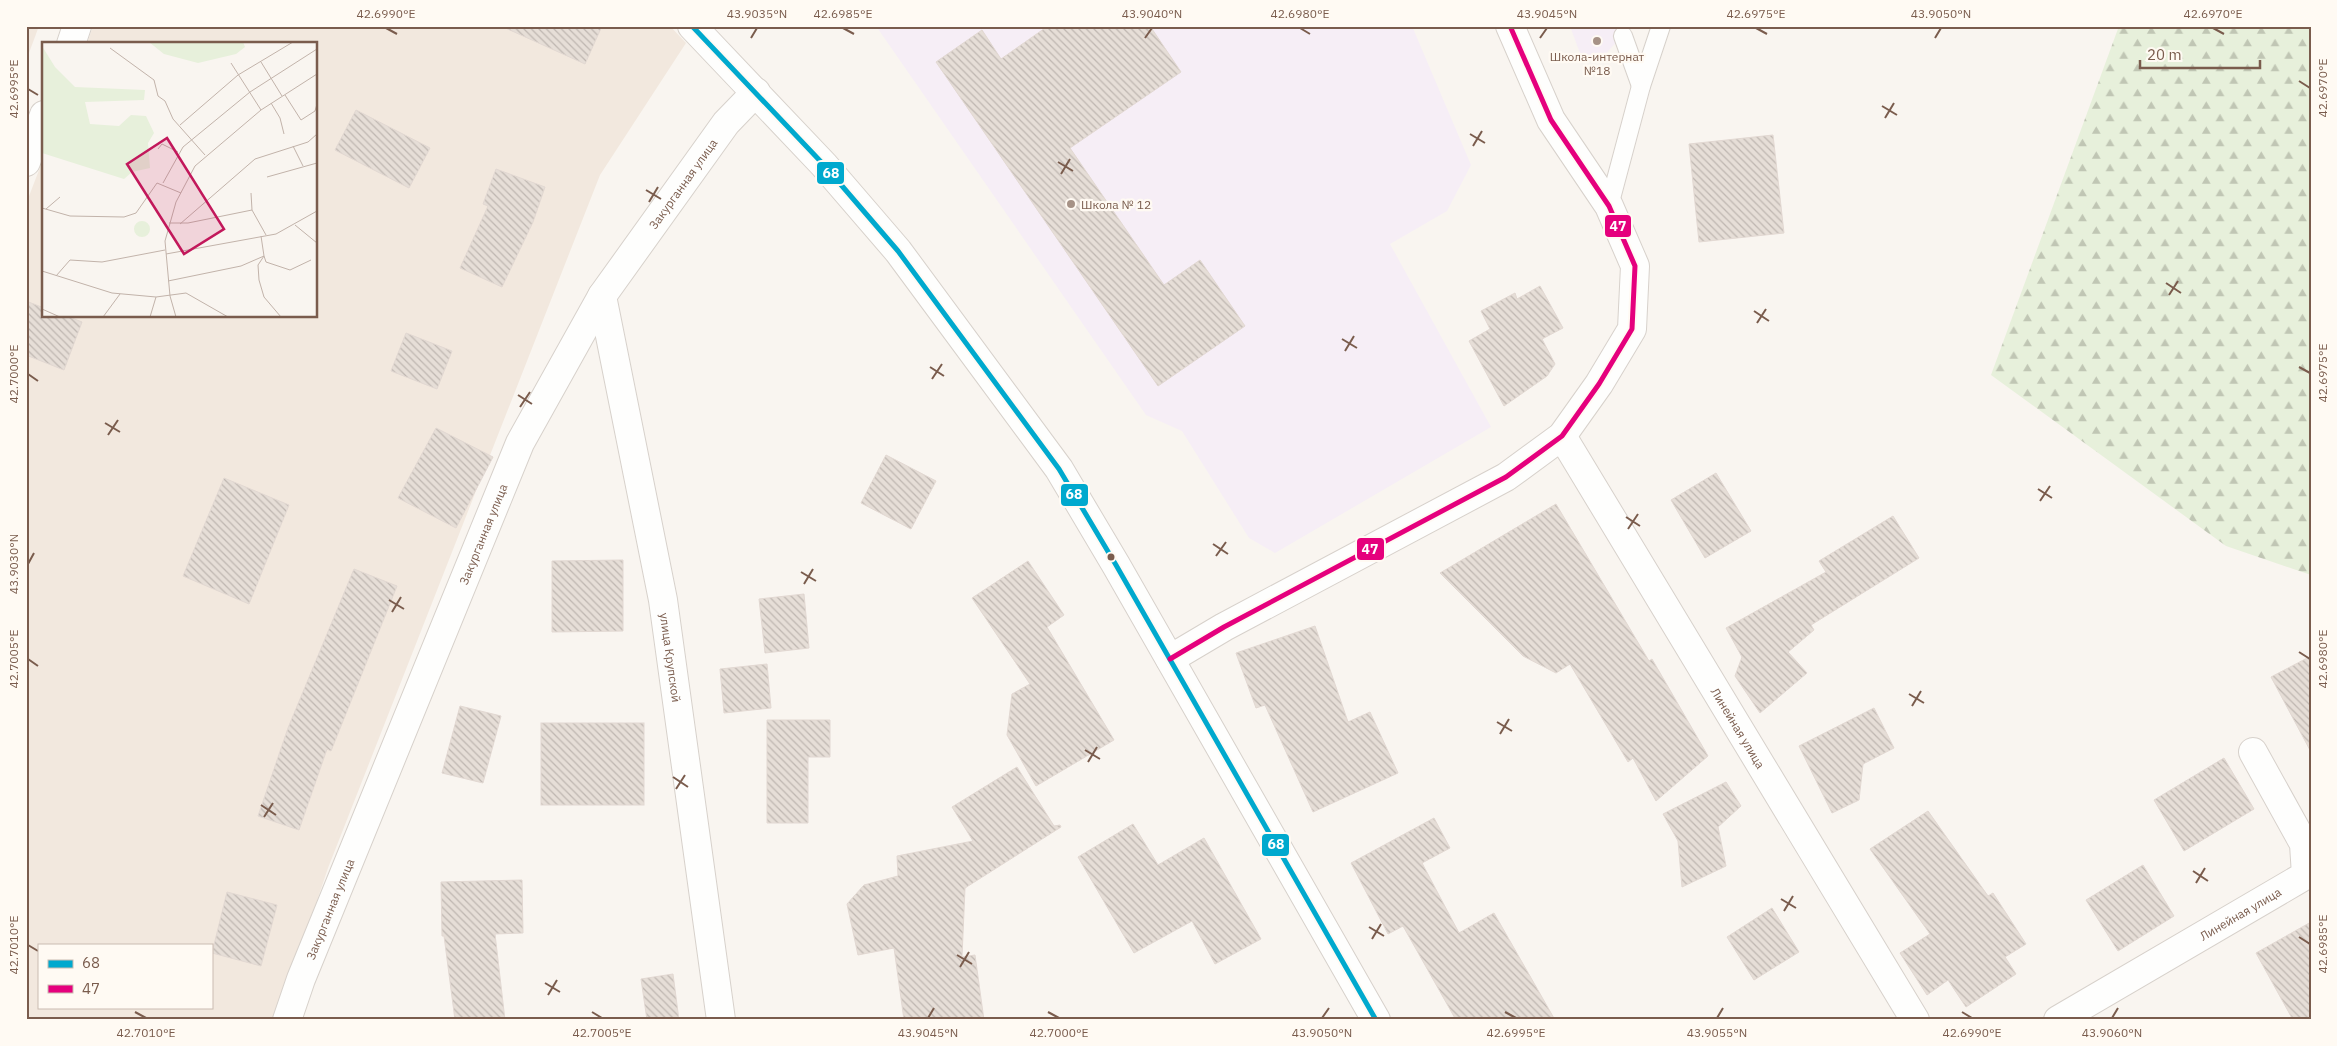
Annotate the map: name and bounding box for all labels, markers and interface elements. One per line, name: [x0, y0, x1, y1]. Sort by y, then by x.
text: 42.6990°E: [356, 6, 416, 21]
text: 43.9035°N: [727, 6, 787, 21]
text: 42.6985°E: [813, 6, 873, 21]
text: 43.9040°N: [1122, 6, 1182, 21]
text: 42.6980°E: [1270, 6, 1330, 21]
text: 43.9045°N: [1517, 6, 1577, 21]
text: 42.6975°E: [1726, 6, 1786, 21]
text: 43.9050°N: [1911, 6, 1971, 21]
text: 42.6970°E: [2183, 6, 2243, 21]
marker: Школа-интернат №18: [1591, 35, 1603, 47]
scale bar: [2140, 38, 2260, 70]
inset map: [42, 42, 318, 318]
text: 20 m: [2147, 45, 2182, 64]
place label: Школа-интернат №18: [1550, 49, 1645, 78]
text: 42.6970°E: [2315, 58, 2330, 118]
text: 42.6995°E: [6, 59, 21, 119]
street label: Закурганная улица: [645, 135, 720, 232]
line badge: 68: [816, 161, 845, 185]
text: 68: [823, 164, 839, 182]
place label: Школа № 12: [1081, 197, 1151, 212]
marker: Школа № 12: [1065, 198, 1077, 210]
line badge: 47: [1604, 214, 1632, 238]
text: 47: [1610, 217, 1626, 235]
text: 42.6975°E: [2315, 343, 2330, 403]
text: 42.7000°E: [6, 344, 21, 404]
street label: Закурганная улица: [456, 481, 510, 587]
line badge: 68: [1060, 483, 1089, 507]
text: 68: [1066, 485, 1082, 503]
text: 43.9030°N: [6, 534, 21, 594]
line badge: 47: [1356, 537, 1385, 561]
text: 47: [1362, 540, 1378, 558]
unlabelled marker: [1106, 552, 1116, 562]
street label: улица Крупской: [657, 612, 685, 703]
text: 42.7005°E: [6, 629, 21, 689]
text: 42.6980°E: [2315, 629, 2330, 689]
street label: Линейная улица: [1708, 685, 1769, 772]
line badge: 68: [1261, 833, 1290, 857]
text: 68: [1268, 835, 1284, 853]
street label: Закурганная улица: [302, 856, 357, 962]
street label: Линейная улица: [2197, 884, 2284, 943]
text: 42.6985°E: [2315, 914, 2330, 974]
text: 42.7010°E: [6, 915, 21, 975]
legend: [38, 944, 212, 1008]
text: 68: [82, 953, 100, 972]
text: 47: [82, 979, 100, 998]
text: 42.7010°E: [116, 1025, 176, 1040]
text: 42.7005°E: [572, 1025, 632, 1040]
text: 43.9045°N: [898, 1025, 958, 1040]
text: 42.7000°E: [1029, 1025, 1089, 1040]
text: 43.9050°N: [1292, 1025, 1352, 1040]
text: 42.6995°E: [1486, 1025, 1546, 1040]
text: 43.9055°N: [1687, 1025, 1747, 1040]
text: 42.6990°E: [1942, 1025, 2002, 1040]
text: 43.9060°N: [2082, 1025, 2142, 1040]

